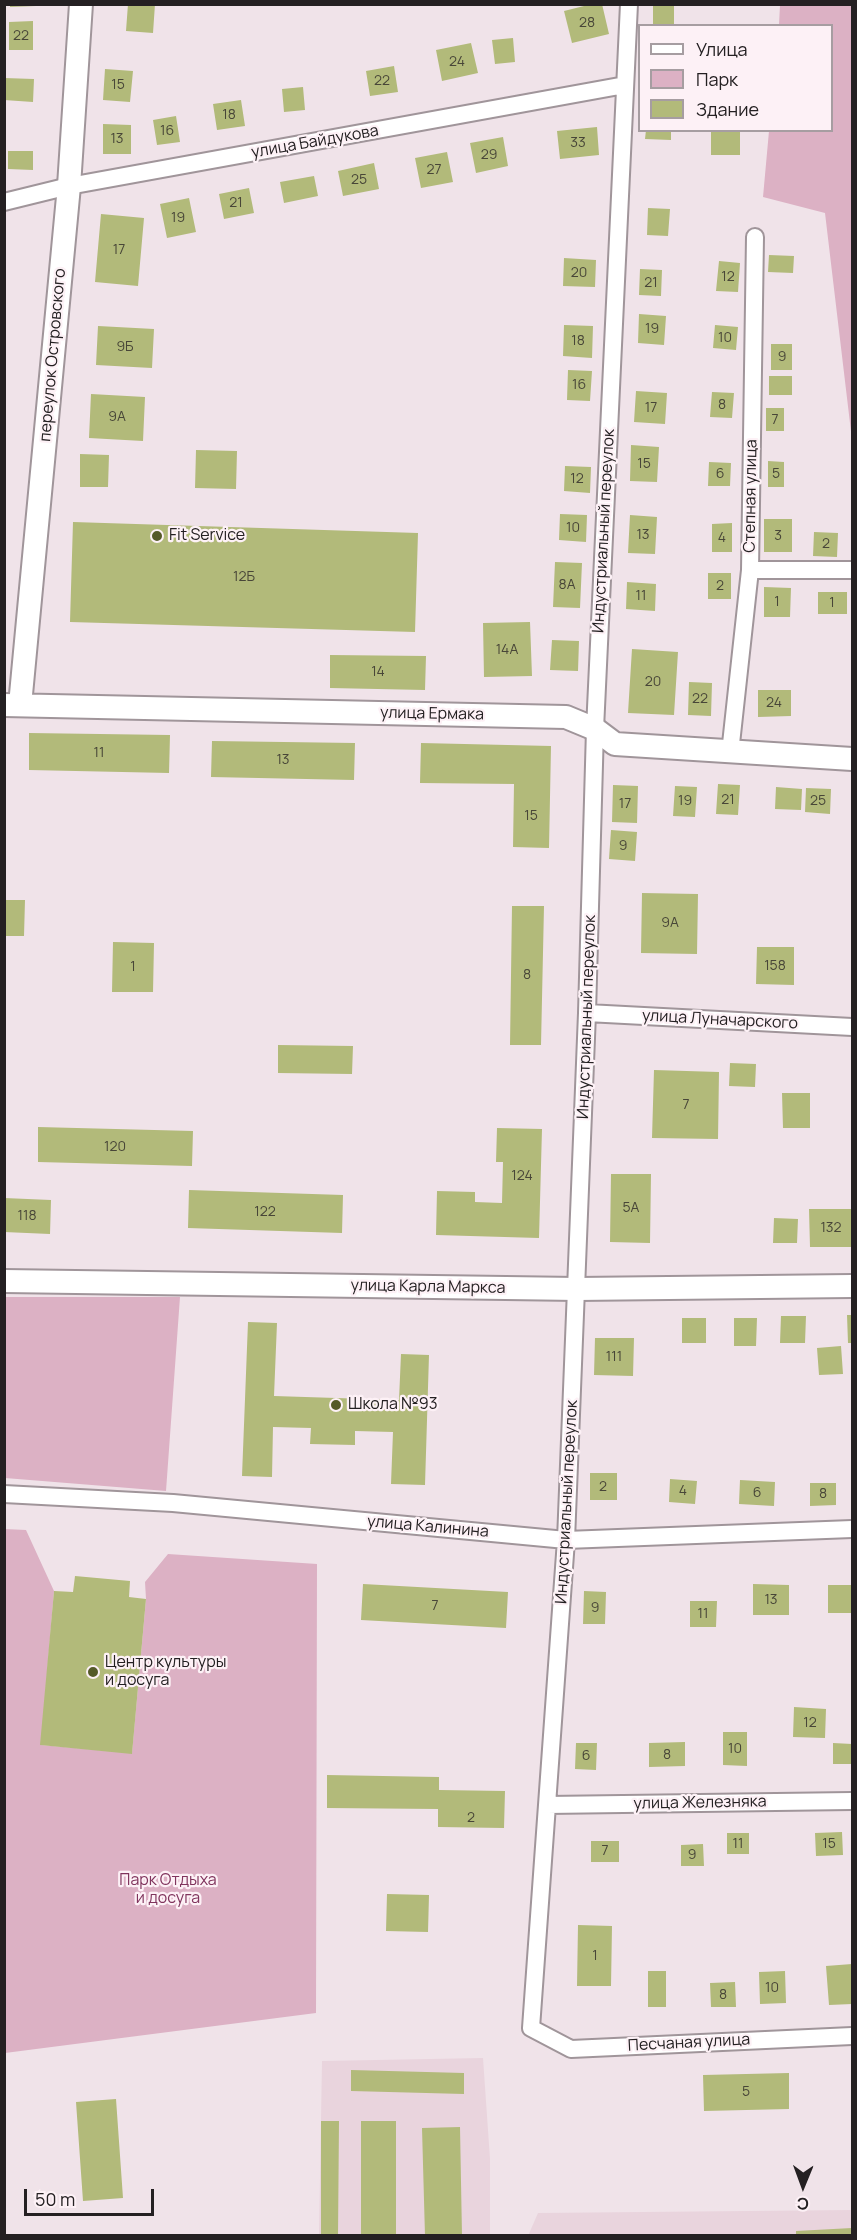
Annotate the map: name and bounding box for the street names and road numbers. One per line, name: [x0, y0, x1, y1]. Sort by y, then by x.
street label: улица Байдукова: [250, 121, 380, 163]
street label: переулок Островского: [36, 268, 70, 442]
street label: Индустриальный переулок: [589, 429, 619, 633]
street label: Степная улица: [740, 439, 762, 553]
street label: улица Ермака: [380, 703, 484, 725]
street label: Индустриальный переулок: [574, 915, 600, 1119]
street label: улица Луначарского: [641, 1006, 799, 1034]
street label: улица Карла Маркса: [350, 1276, 506, 1298]
street label: Индустриальный переулок: [552, 1400, 582, 1604]
street label: улица Калинина: [366, 1512, 490, 1542]
street label: улица Железняка: [633, 1792, 767, 1814]
street label: Песчаная улица: [627, 2030, 751, 2056]

